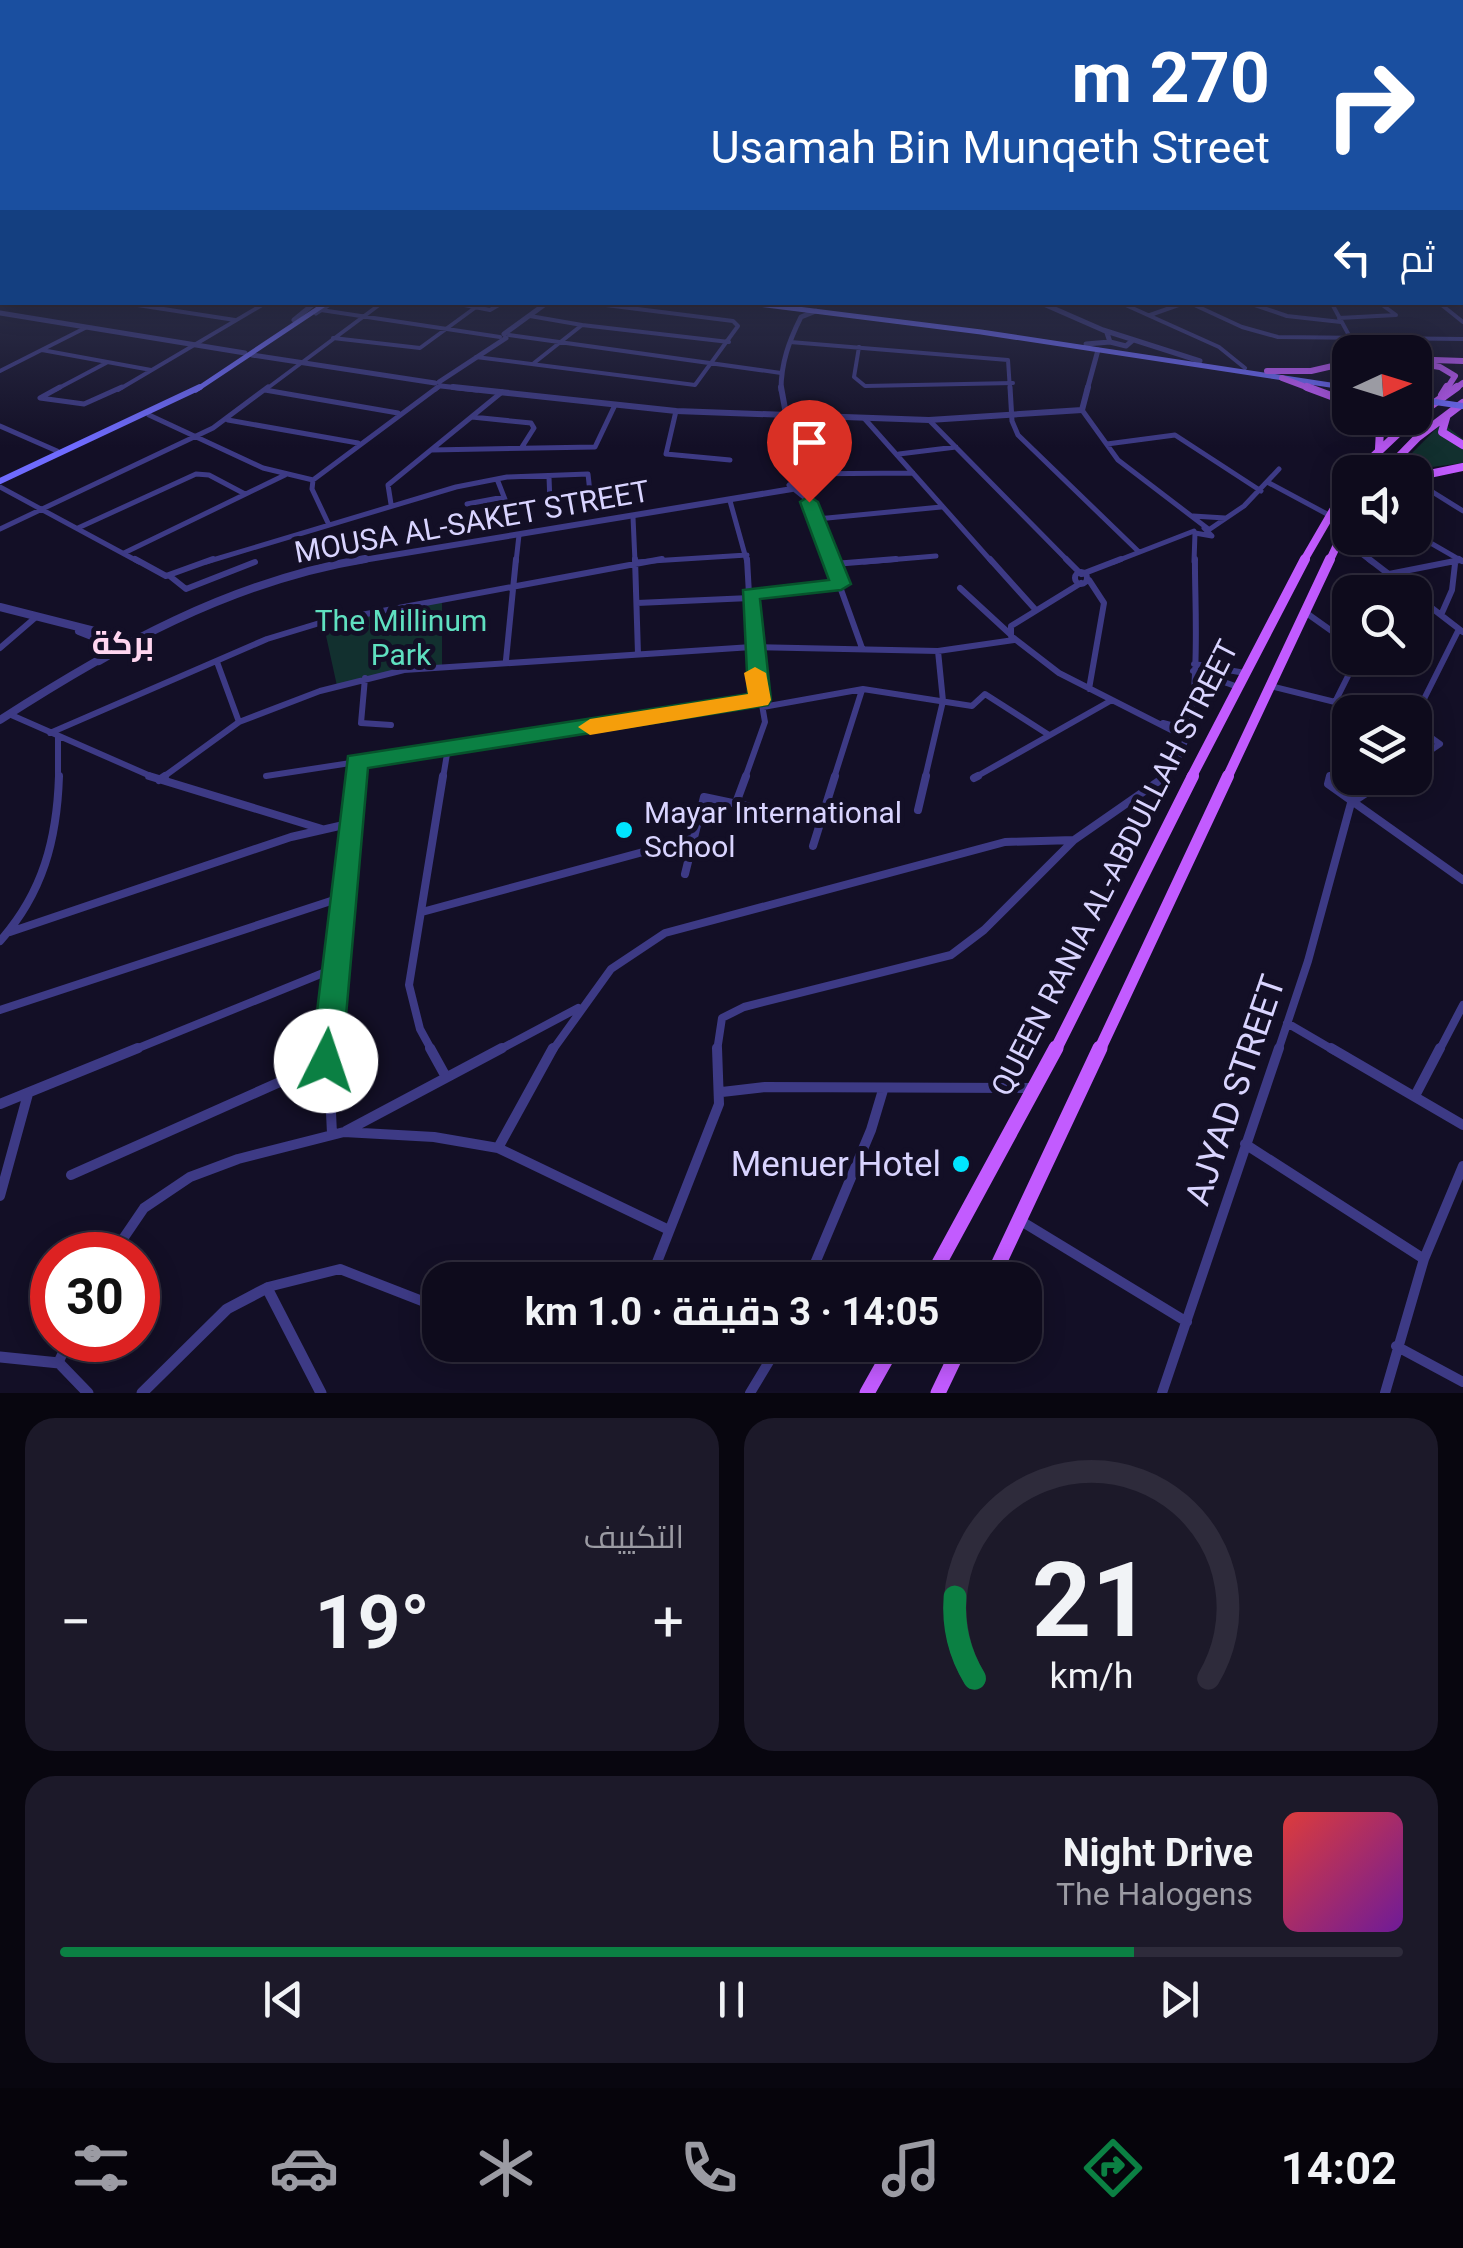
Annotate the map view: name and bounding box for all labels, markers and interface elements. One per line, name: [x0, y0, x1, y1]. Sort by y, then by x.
text: 270 m: [1071, 37, 1270, 119]
icon: right: [1305, 40, 1435, 170]
text: Usamah Bin Munqeth Street: [710, 121, 1270, 174]
icon: left: [1325, 230, 1380, 285]
text: ثم: [1400, 237, 1435, 281]
north arrow: [1332, 335, 1432, 435]
map controls: [1332, 335, 1432, 795]
pin: [767, 400, 852, 503]
icon: arrive: [782, 415, 837, 470]
button: sound: [1332, 455, 1432, 555]
street label: MOUSA AL-SAKET STREET: [292, 473, 652, 570]
button: search: [1332, 575, 1432, 675]
park label: The Millinum Park: [315, 603, 487, 672]
district label: بركة: [92, 624, 154, 662]
street label: QUEEN RANIA AL-ABDULLAH STREET: [984, 634, 1245, 1102]
button: layers: [1332, 695, 1432, 795]
place label: Mayar International School: [644, 795, 902, 864]
marker: Mayar International School: [613, 819, 635, 841]
street label: AJYAD STREET: [1177, 970, 1294, 1210]
position arrow: [274, 1009, 378, 1113]
place label: Menuer Hotel: [731, 1144, 941, 1185]
marker: Menuer Hotel: [950, 1153, 972, 1175]
speed limit sign: 30: [30, 1232, 160, 1362]
text: 14:05 · 3 دقيقة · 1.0 km: [525, 1290, 939, 1334]
text: التكييف: [584, 1518, 684, 1556]
text: 21: [1031, 1540, 1151, 1661]
text: 19°: [314, 1578, 430, 1666]
text: −: [60, 1590, 91, 1654]
text: +: [653, 1590, 684, 1654]
text: km/h: [1049, 1655, 1133, 1697]
text: Night Drive: [1063, 1831, 1253, 1875]
text: The Halogens: [1056, 1875, 1253, 1913]
icon: previous: [256, 1972, 311, 2027]
icon: pause: [704, 1972, 759, 2027]
icon: next: [1152, 1972, 1207, 2027]
icon: filters: [66, 2133, 136, 2203]
icon: car: [269, 2133, 339, 2203]
icon: climate: [471, 2133, 541, 2203]
icon: phone: [674, 2133, 744, 2203]
icon: music: [876, 2133, 946, 2203]
icon: directions: [1078, 2133, 1148, 2203]
text: 14:02: [1281, 2142, 1397, 2195]

